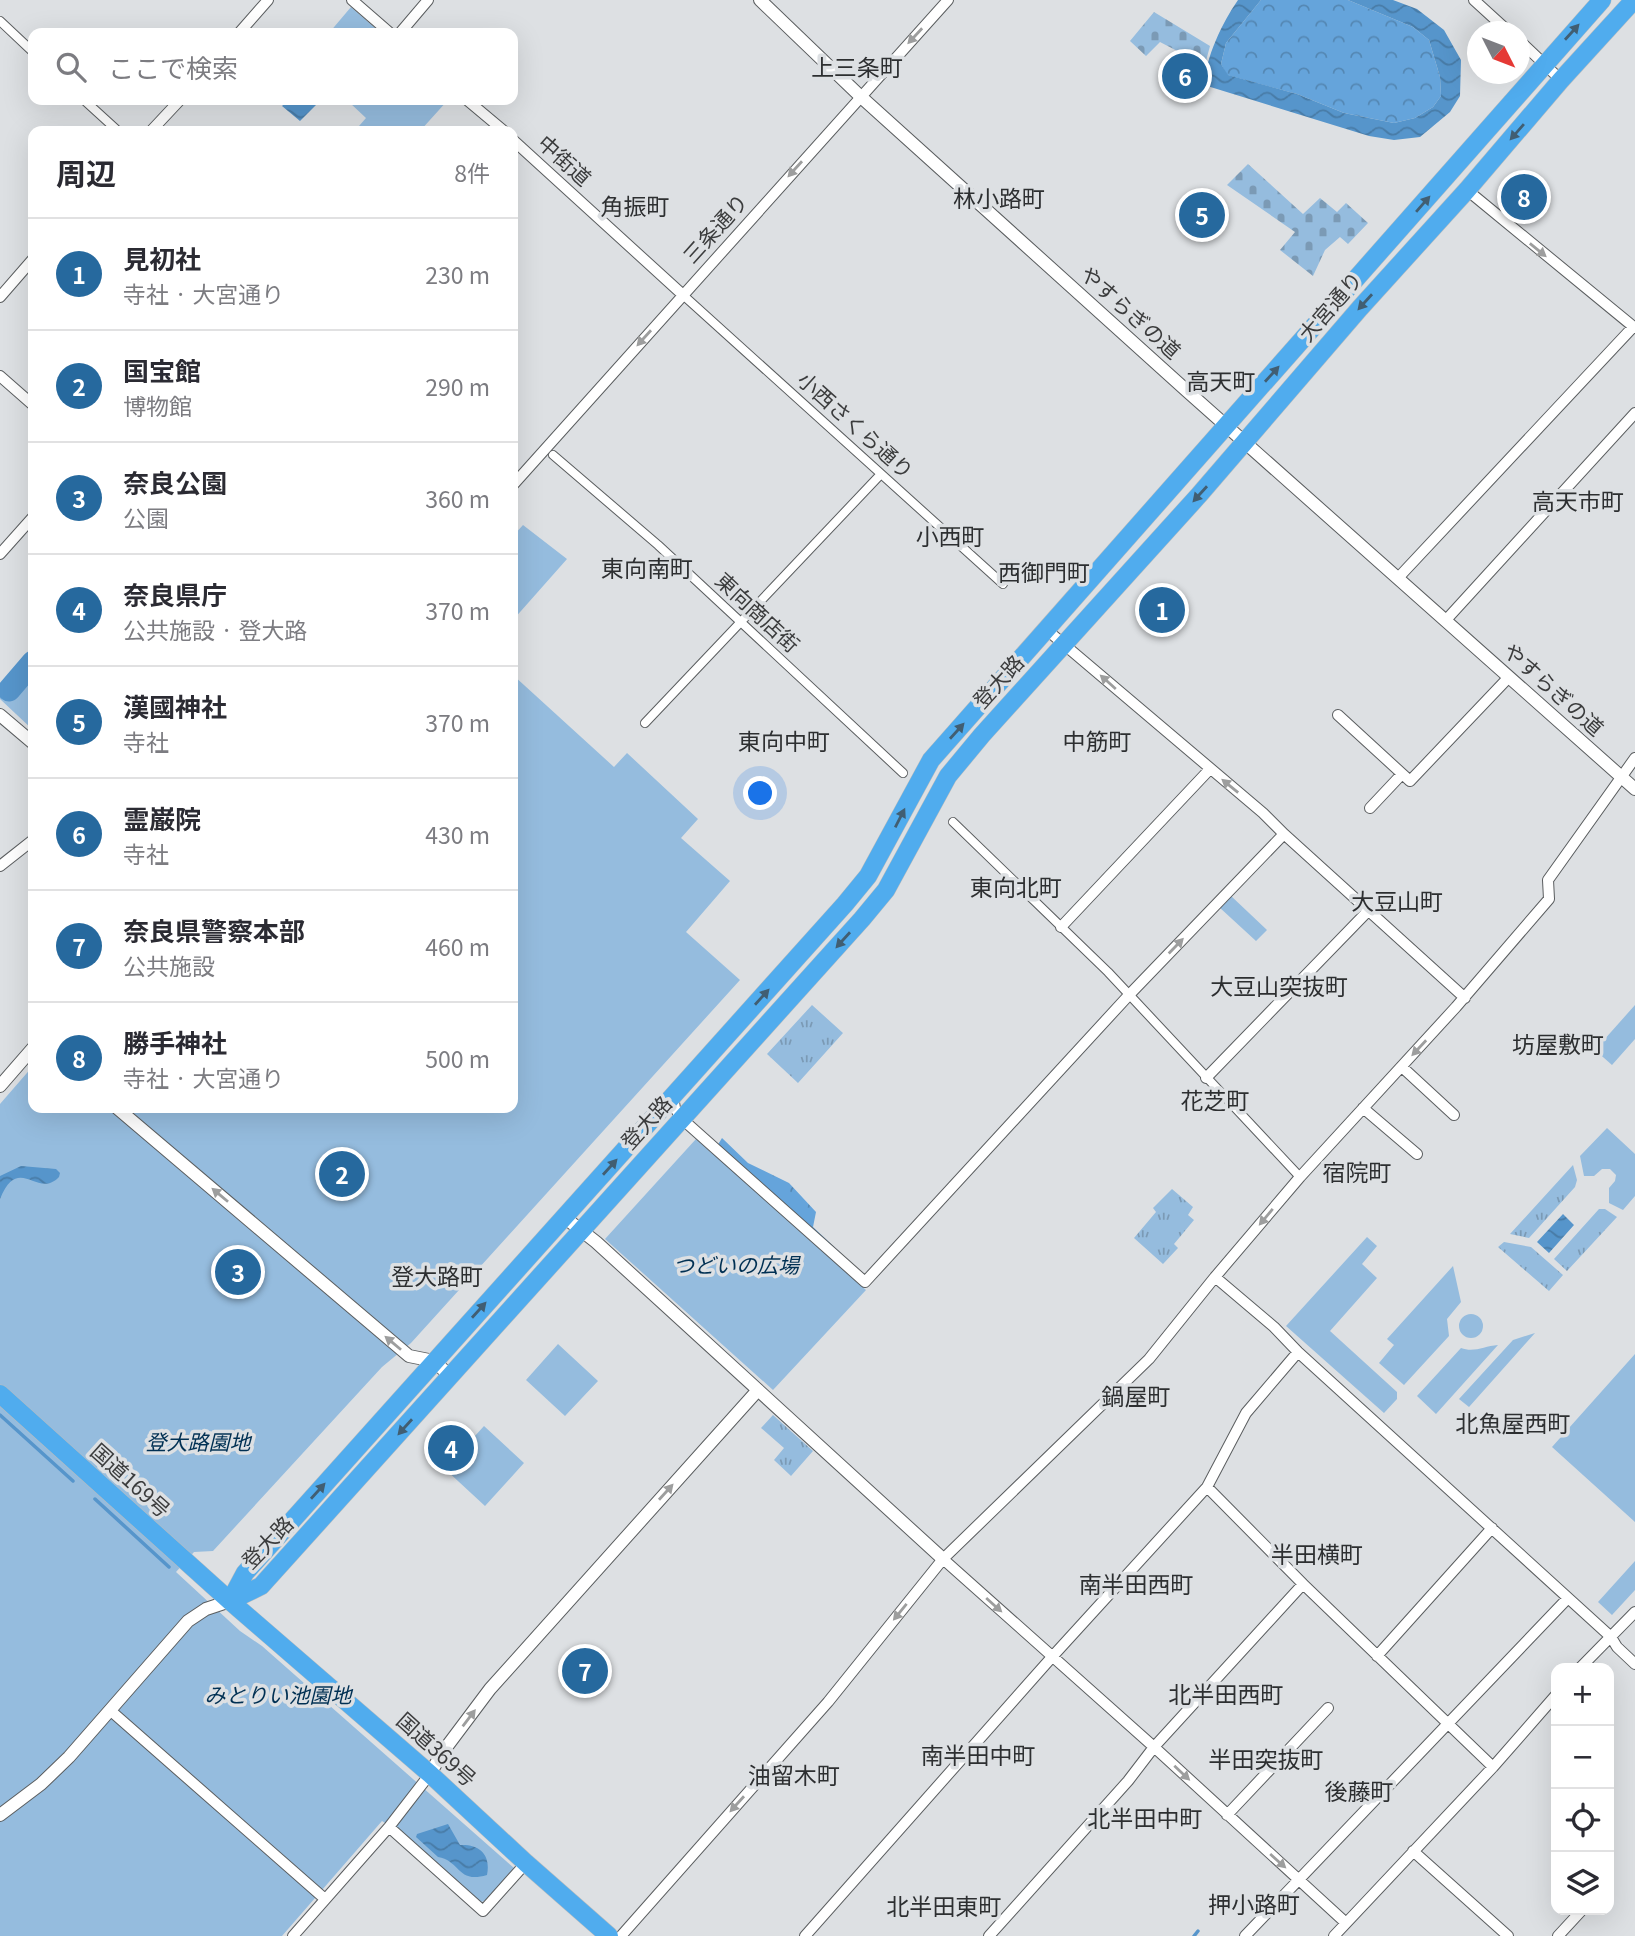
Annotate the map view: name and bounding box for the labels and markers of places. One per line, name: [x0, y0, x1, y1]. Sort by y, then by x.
pin: 6: [1162, 50, 1208, 102]
pin: 8: [1501, 171, 1547, 223]
pin: 5: [1179, 189, 1225, 241]
pin: 1: [1139, 584, 1185, 636]
pin: 2: [319, 1148, 365, 1200]
pin: 3: [215, 1246, 261, 1298]
pin: 4: [428, 1422, 474, 1474]
pin: 7: [562, 1645, 608, 1697]

